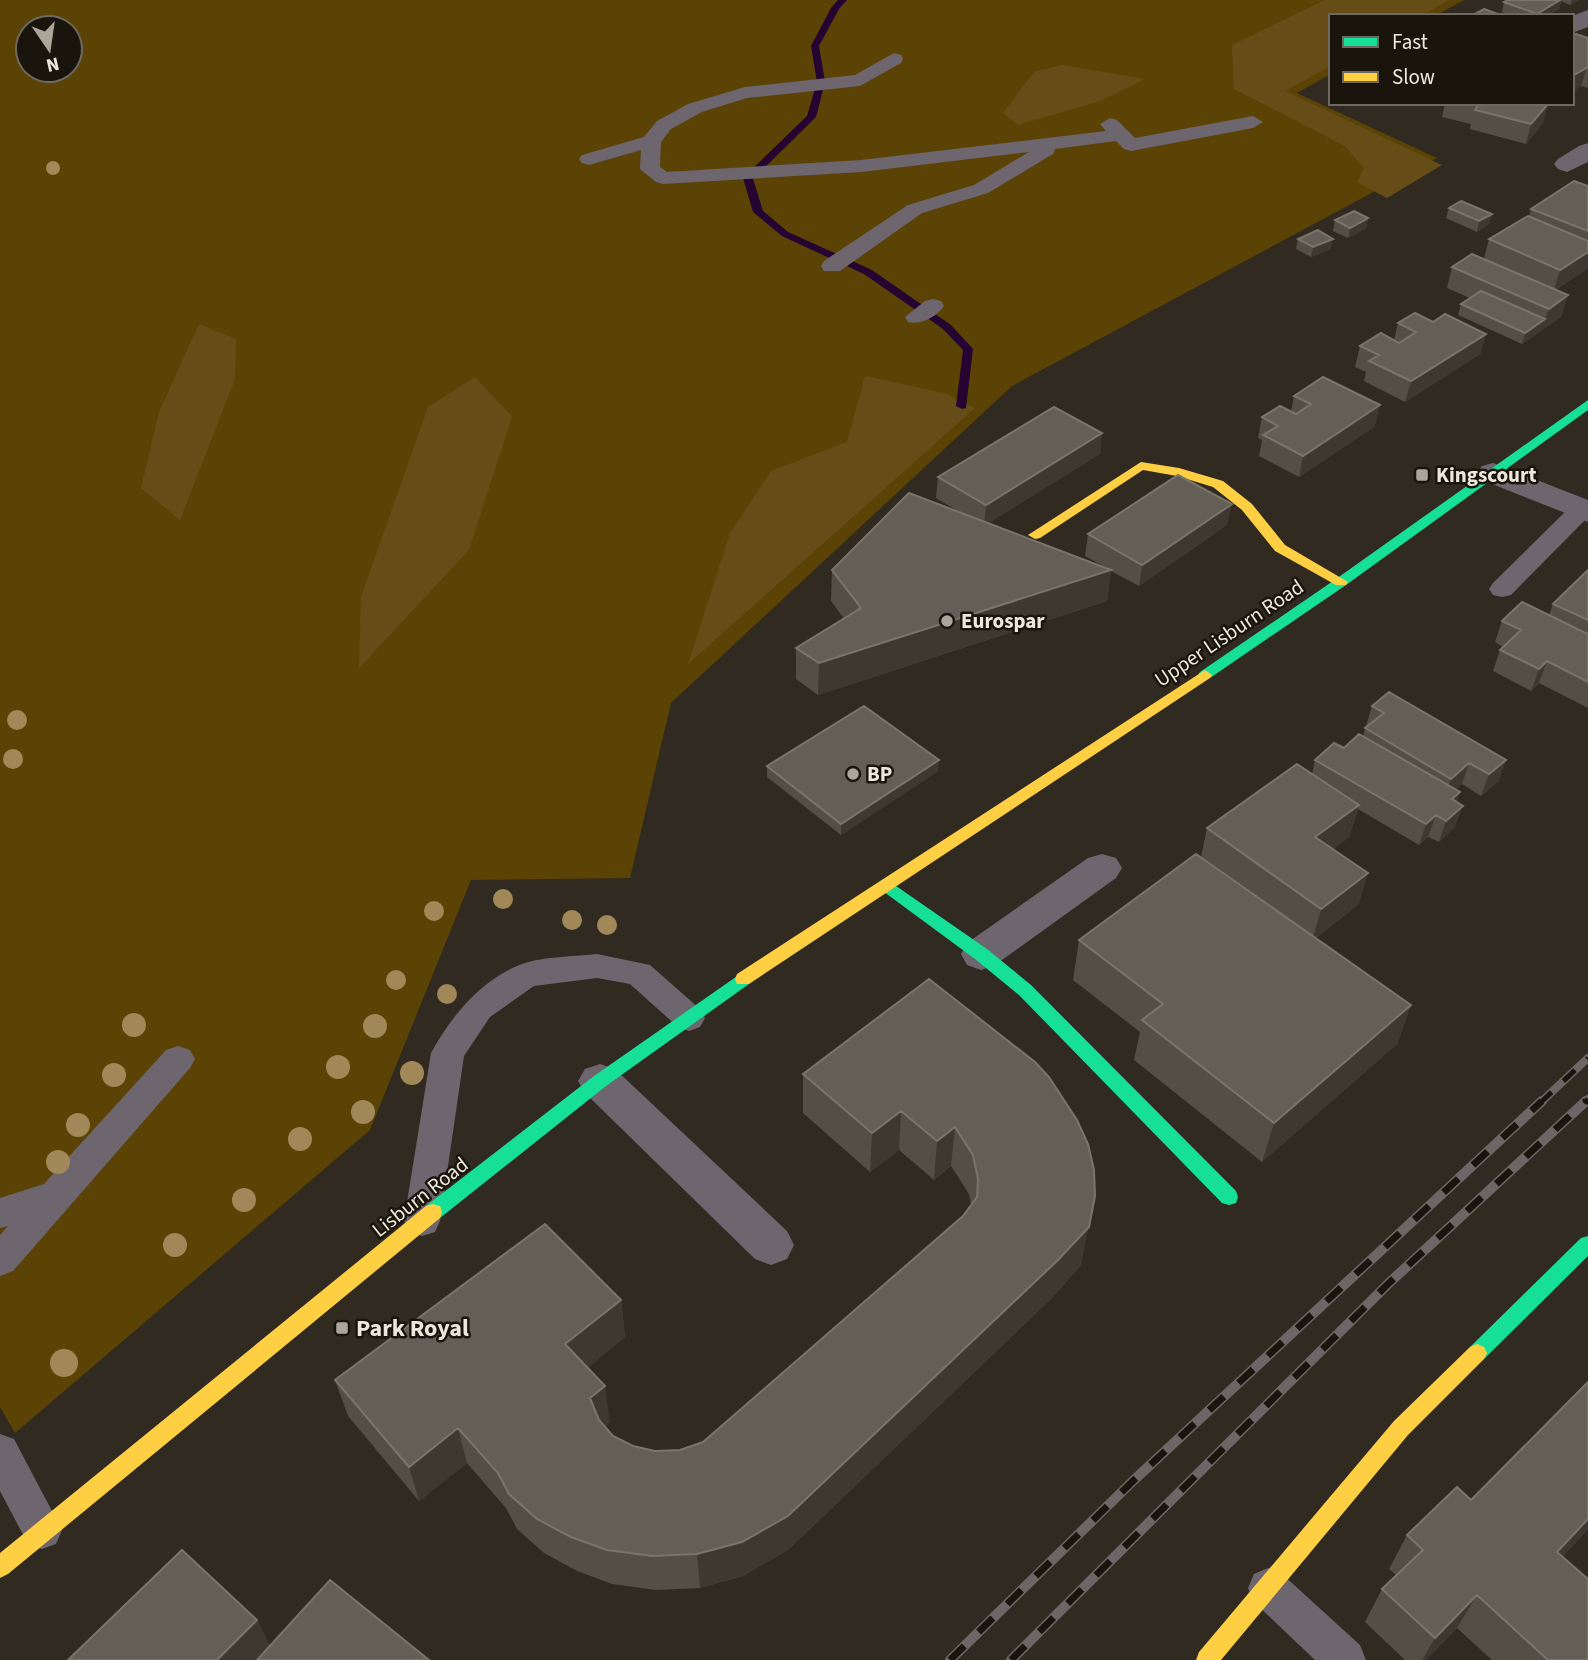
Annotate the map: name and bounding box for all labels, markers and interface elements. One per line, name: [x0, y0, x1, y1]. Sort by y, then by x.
north arrow: [14, 14, 84, 84]
legend: [1329, 14, 1574, 105]
text: Fast: [1392, 27, 1428, 57]
text: N: [43, 50, 62, 79]
text: Slow: [1392, 62, 1435, 92]
place label: Kingscourt: [1436, 460, 1536, 490]
marker: Kingscourt: [1414, 467, 1430, 483]
street label: Upper Lisburn Road: [1148, 572, 1310, 694]
place label: Eurospar: [961, 606, 1045, 636]
marker: Eurospar: [939, 613, 955, 629]
place label: BP: [867, 759, 892, 789]
marker: BP: [845, 766, 861, 782]
street label: Lisburn Road: [365, 1150, 475, 1244]
place label: Park Royal: [356, 1311, 469, 1346]
marker: Park Royal: [334, 1320, 350, 1336]

